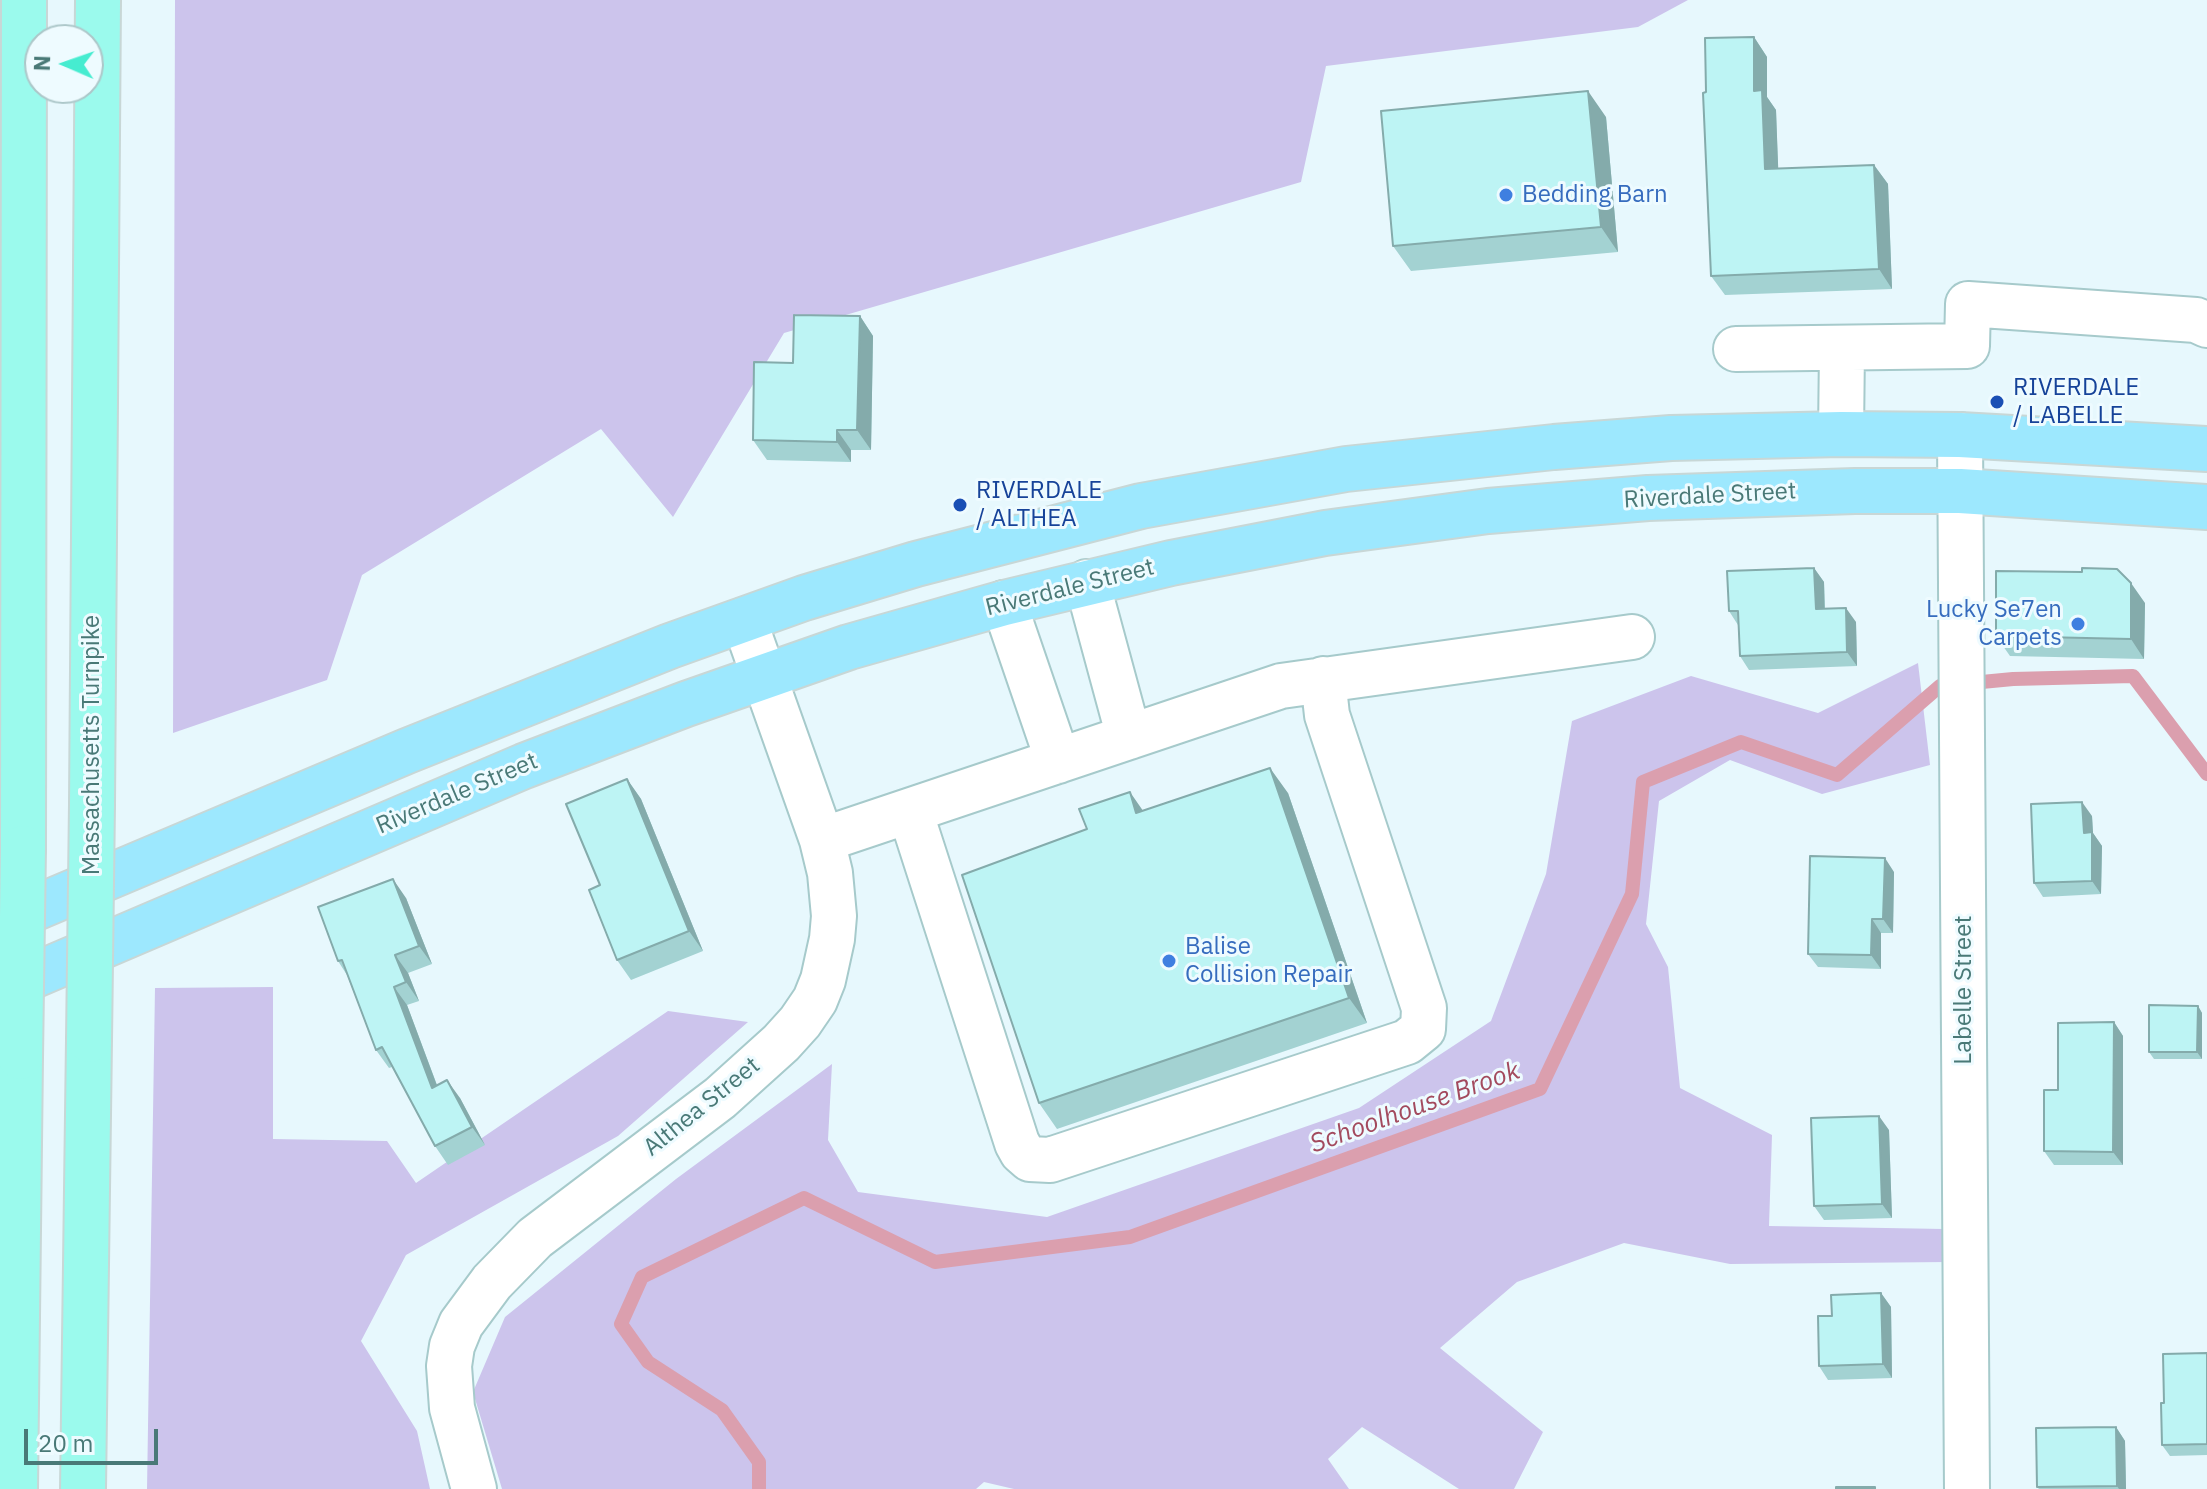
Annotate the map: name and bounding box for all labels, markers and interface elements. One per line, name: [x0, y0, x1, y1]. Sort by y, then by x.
north arrow: [24, 24, 104, 104]
text: N: [27, 55, 56, 72]
place label: Bedding Barn: [1522, 181, 1668, 209]
marker: Bedding Barn: [1497, 186, 1515, 204]
place label: RIVERDALE / LABELLE: [2013, 374, 2139, 430]
marker: RIVERDALE / LABELLE: [1988, 393, 2006, 411]
place label: RIVERDALE / ALTHEA: [976, 477, 1102, 533]
street label: Riverdale Street: [1623, 477, 1797, 515]
marker: RIVERDALE / ALTHEA: [951, 496, 969, 514]
street label: Riverdale Street: [983, 553, 1157, 623]
place label: Lucky Se7en Carpets: [1926, 596, 2062, 652]
street label: Massachusetts Turnpike: [78, 615, 106, 875]
marker: Lucky Se7en Carpets: [2069, 615, 2087, 633]
street label: Riverdale Street: [372, 747, 542, 841]
street label: Labelle Street: [1950, 915, 1978, 1065]
place label: Balise Collision Repair: [1185, 933, 1352, 989]
marker: Balise Collision Repair: [1160, 952, 1178, 970]
street label: Althea Street: [638, 1051, 766, 1163]
water label: Schoolhouse Brook: [1306, 1056, 1524, 1160]
scale bar: [28, 1413, 162, 1463]
text: 20 m: [38, 1427, 93, 1459]

